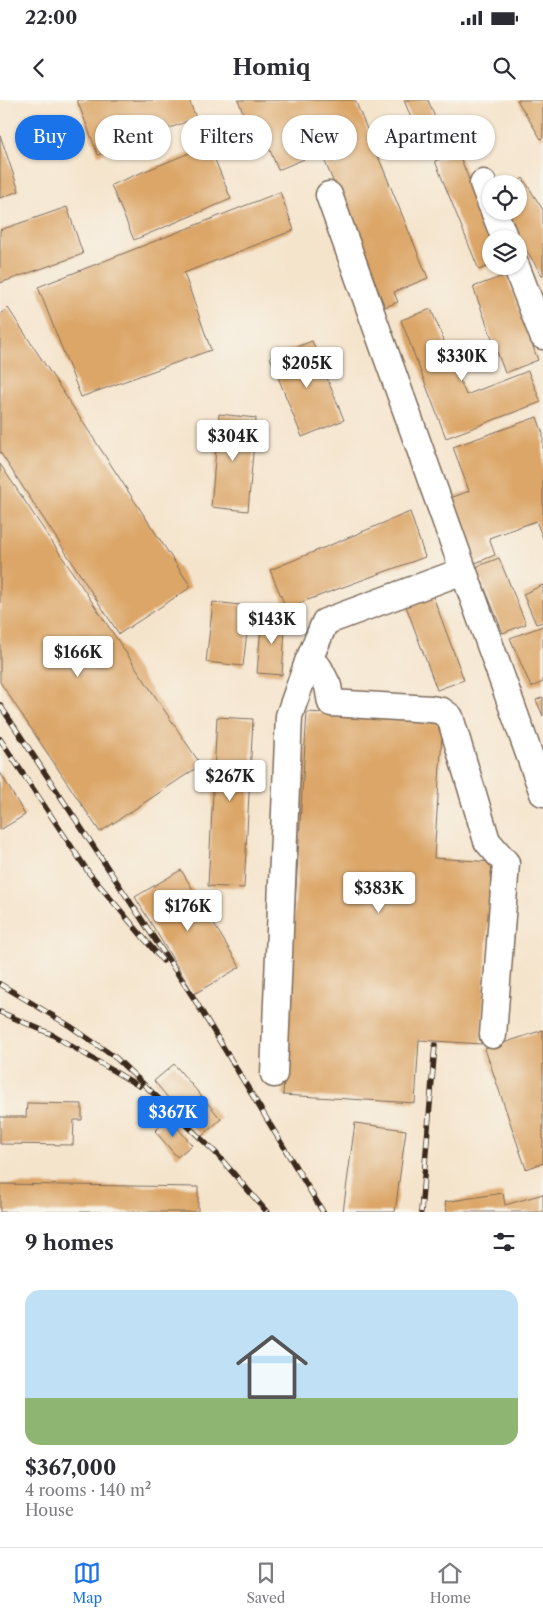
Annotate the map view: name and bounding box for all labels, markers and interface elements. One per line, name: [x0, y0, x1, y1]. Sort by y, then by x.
text: 22:00: [25, 6, 77, 29]
icon: back: [25, 54, 53, 82]
text: Homiq: [233, 54, 310, 81]
icon: search: [490, 54, 518, 82]
chip: Buy: [15, 115, 85, 160]
chip: Rent: [95, 115, 171, 160]
chip: Filters: [181, 115, 272, 160]
chip: New: [282, 115, 357, 160]
chip: Apartment: [367, 115, 495, 160]
map controls: [482, 175, 527, 275]
button: locate: [482, 175, 527, 220]
button: layers: [482, 230, 527, 275]
pin: $330K: [427, 340, 497, 382]
pin: $205K: [272, 346, 342, 389]
text: $330K: [437, 346, 487, 366]
text: $205K: [282, 353, 332, 373]
pin: $304K: [198, 420, 268, 462]
text: $304K: [208, 426, 258, 446]
pin: $143K: [237, 602, 307, 645]
text: $143K: [248, 609, 296, 629]
pin: $166K: [43, 636, 113, 678]
text: $166K: [54, 642, 102, 662]
pin: $267K: [195, 760, 265, 802]
text: $267K: [206, 766, 254, 786]
pin: $383K: [344, 872, 414, 914]
text: $383K: [354, 878, 404, 898]
pin: $176K: [153, 890, 223, 932]
text: $176K: [165, 896, 211, 916]
pin: $367K: [138, 1096, 208, 1138]
text: $367K: [149, 1102, 197, 1122]
icon: filters: [490, 1228, 518, 1256]
text: 9 homes: [25, 1230, 114, 1255]
icon: home: [227, 1322, 317, 1412]
text: $367,000: [25, 1455, 116, 1480]
text: 4 rooms · 140 m²: [25, 1480, 151, 1500]
text: House: [25, 1500, 74, 1520]
tab: Map: [72, 1559, 102, 1607]
tab: Saved: [247, 1559, 285, 1607]
tab: Home: [430, 1559, 471, 1607]

